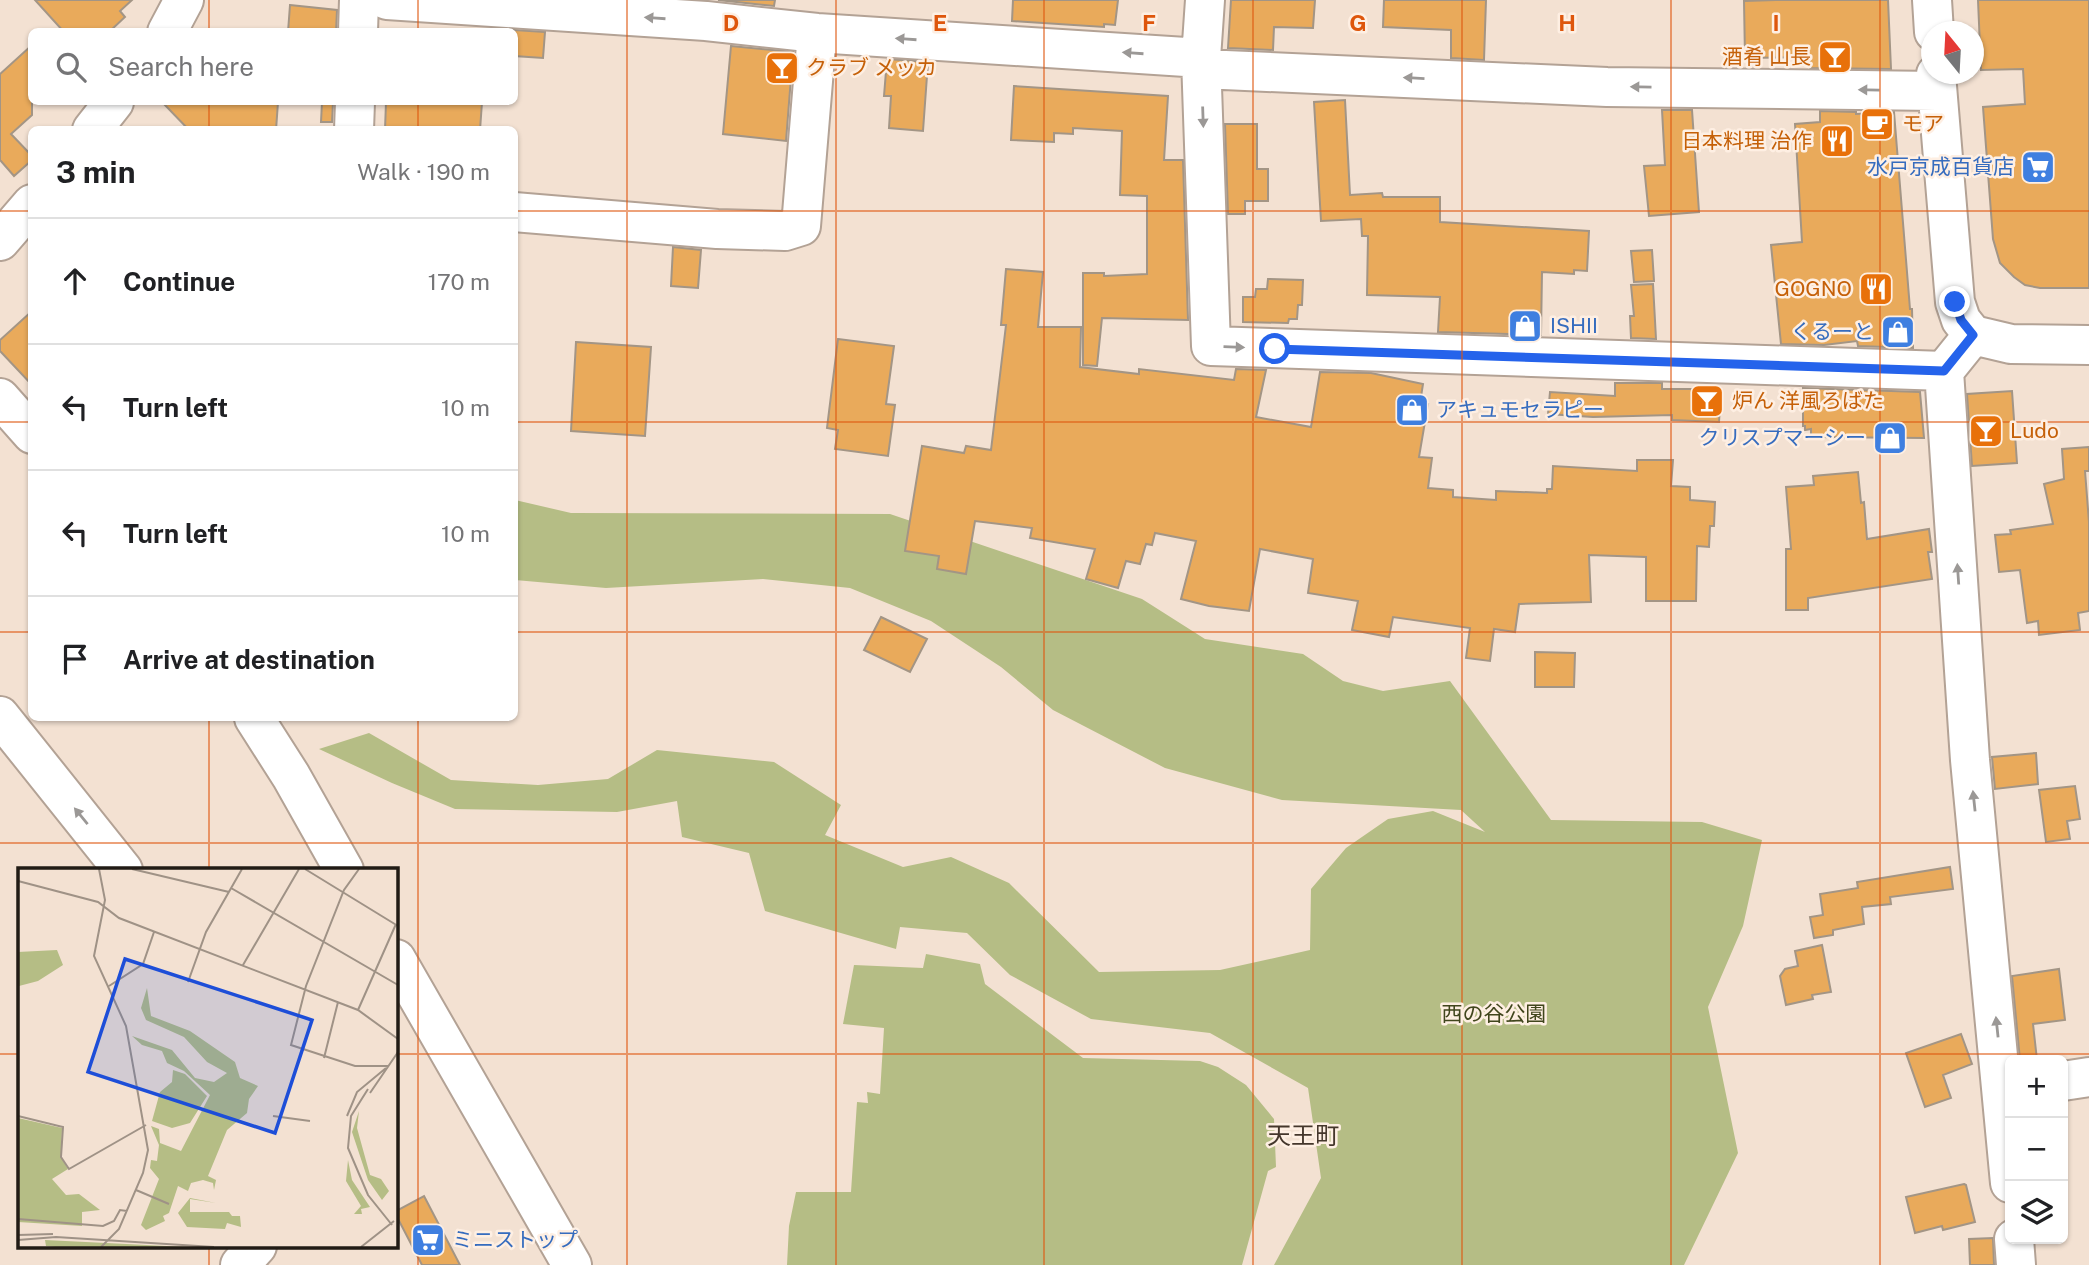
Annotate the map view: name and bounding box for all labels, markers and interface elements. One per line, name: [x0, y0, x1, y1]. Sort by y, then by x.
text: D: [723, 9, 739, 36]
text: E: [933, 9, 947, 36]
text: F: [1142, 9, 1156, 36]
text: G: [1349, 9, 1367, 36]
text: H: [1558, 9, 1576, 36]
text: I: [1772, 9, 1780, 36]
one-way arrow: [644, 12, 666, 23]
north arrow: [1921, 21, 1984, 84]
search box: [28, 28, 518, 105]
one-way arrow: [895, 33, 917, 44]
bar icon: 酒肴 山長: [1816, 38, 1854, 76]
place label: 酒肴 山長: [1722, 44, 1811, 69]
one-way arrow: [1122, 47, 1144, 58]
icon: search: [52, 48, 90, 86]
bar icon: クラブ メッカ: [763, 49, 801, 87]
text: Search here: [108, 51, 254, 82]
place label: クラブ メッカ: [806, 55, 937, 80]
one-way arrow: [1403, 73, 1425, 84]
one-way arrow: [1630, 81, 1652, 93]
one-way arrow: [1857, 84, 1879, 96]
cafe icon: モア: [1858, 105, 1896, 143]
one-way arrow: [1198, 106, 1209, 128]
place label: モア: [1902, 111, 1944, 136]
restaurant icon: 日本料理 治作: [1818, 122, 1856, 160]
place label: 日本料理 治作: [1681, 128, 1812, 153]
supermarket icon: 水戸京成百貨店: [2019, 148, 2057, 186]
text: 3 min: [56, 154, 135, 190]
place label: 水戸京成百貨店: [1867, 154, 2014, 179]
text: Walk · 190 m: [357, 158, 490, 185]
icon: ahead: [56, 262, 94, 300]
text: Continue: [123, 266, 235, 297]
text: 170 m: [428, 268, 490, 295]
restaurant icon: GOGNO: [1857, 270, 1895, 308]
place label: GOGNO: [1775, 276, 1852, 301]
route end: [1939, 286, 1970, 317]
shop icon: ISHII: [1506, 307, 1544, 345]
place label: ISHII: [1550, 313, 1598, 338]
shop icon: くるーと: [1879, 313, 1917, 351]
place label: くるーと: [1790, 319, 1874, 344]
route start: [1259, 333, 1290, 364]
one-way arrow: [1223, 342, 1245, 353]
bar icon: 炉ん 洋風ろばた: [1688, 382, 1726, 420]
icon: left: [56, 388, 94, 426]
place label: 炉ん 洋風ろばた: [1732, 388, 1884, 413]
shop icon: アキュモセラピー: [1393, 391, 1431, 429]
text: Turn left: [123, 392, 228, 423]
text: 10 m: [441, 394, 490, 421]
place label: アキュモセラピー: [1436, 397, 1604, 422]
bar icon: Ludo: [1967, 412, 2005, 450]
place label: Ludo: [2010, 418, 2059, 443]
shop icon: クリスプマーシー: [1871, 419, 1909, 457]
place label: クリスプマーシー: [1698, 425, 1866, 450]
icon: left: [56, 514, 94, 552]
text: Turn left: [123, 518, 228, 549]
text: 10 m: [441, 520, 490, 547]
one-way arrow: [1952, 563, 1963, 585]
icon: arrive: [56, 640, 94, 678]
text: Arrive at destination: [123, 644, 375, 675]
one-way arrow: [1969, 790, 1980, 812]
one-way arrow: [73, 808, 88, 826]
inset map: [18, 868, 397, 1248]
park label: 西の谷公園: [1442, 1001, 1547, 1026]
one-way arrow: [1991, 1016, 2002, 1038]
map controls: [2005, 1055, 2068, 1244]
button: +: [2005, 1055, 2068, 1118]
button: −: [2005, 1118, 2068, 1181]
district label: 天王町: [1267, 1121, 1339, 1149]
button: layers: [2005, 1181, 2068, 1244]
supermarket icon: ミニストップ: [409, 1221, 447, 1259]
place label: ミニストップ: [452, 1227, 578, 1252]

